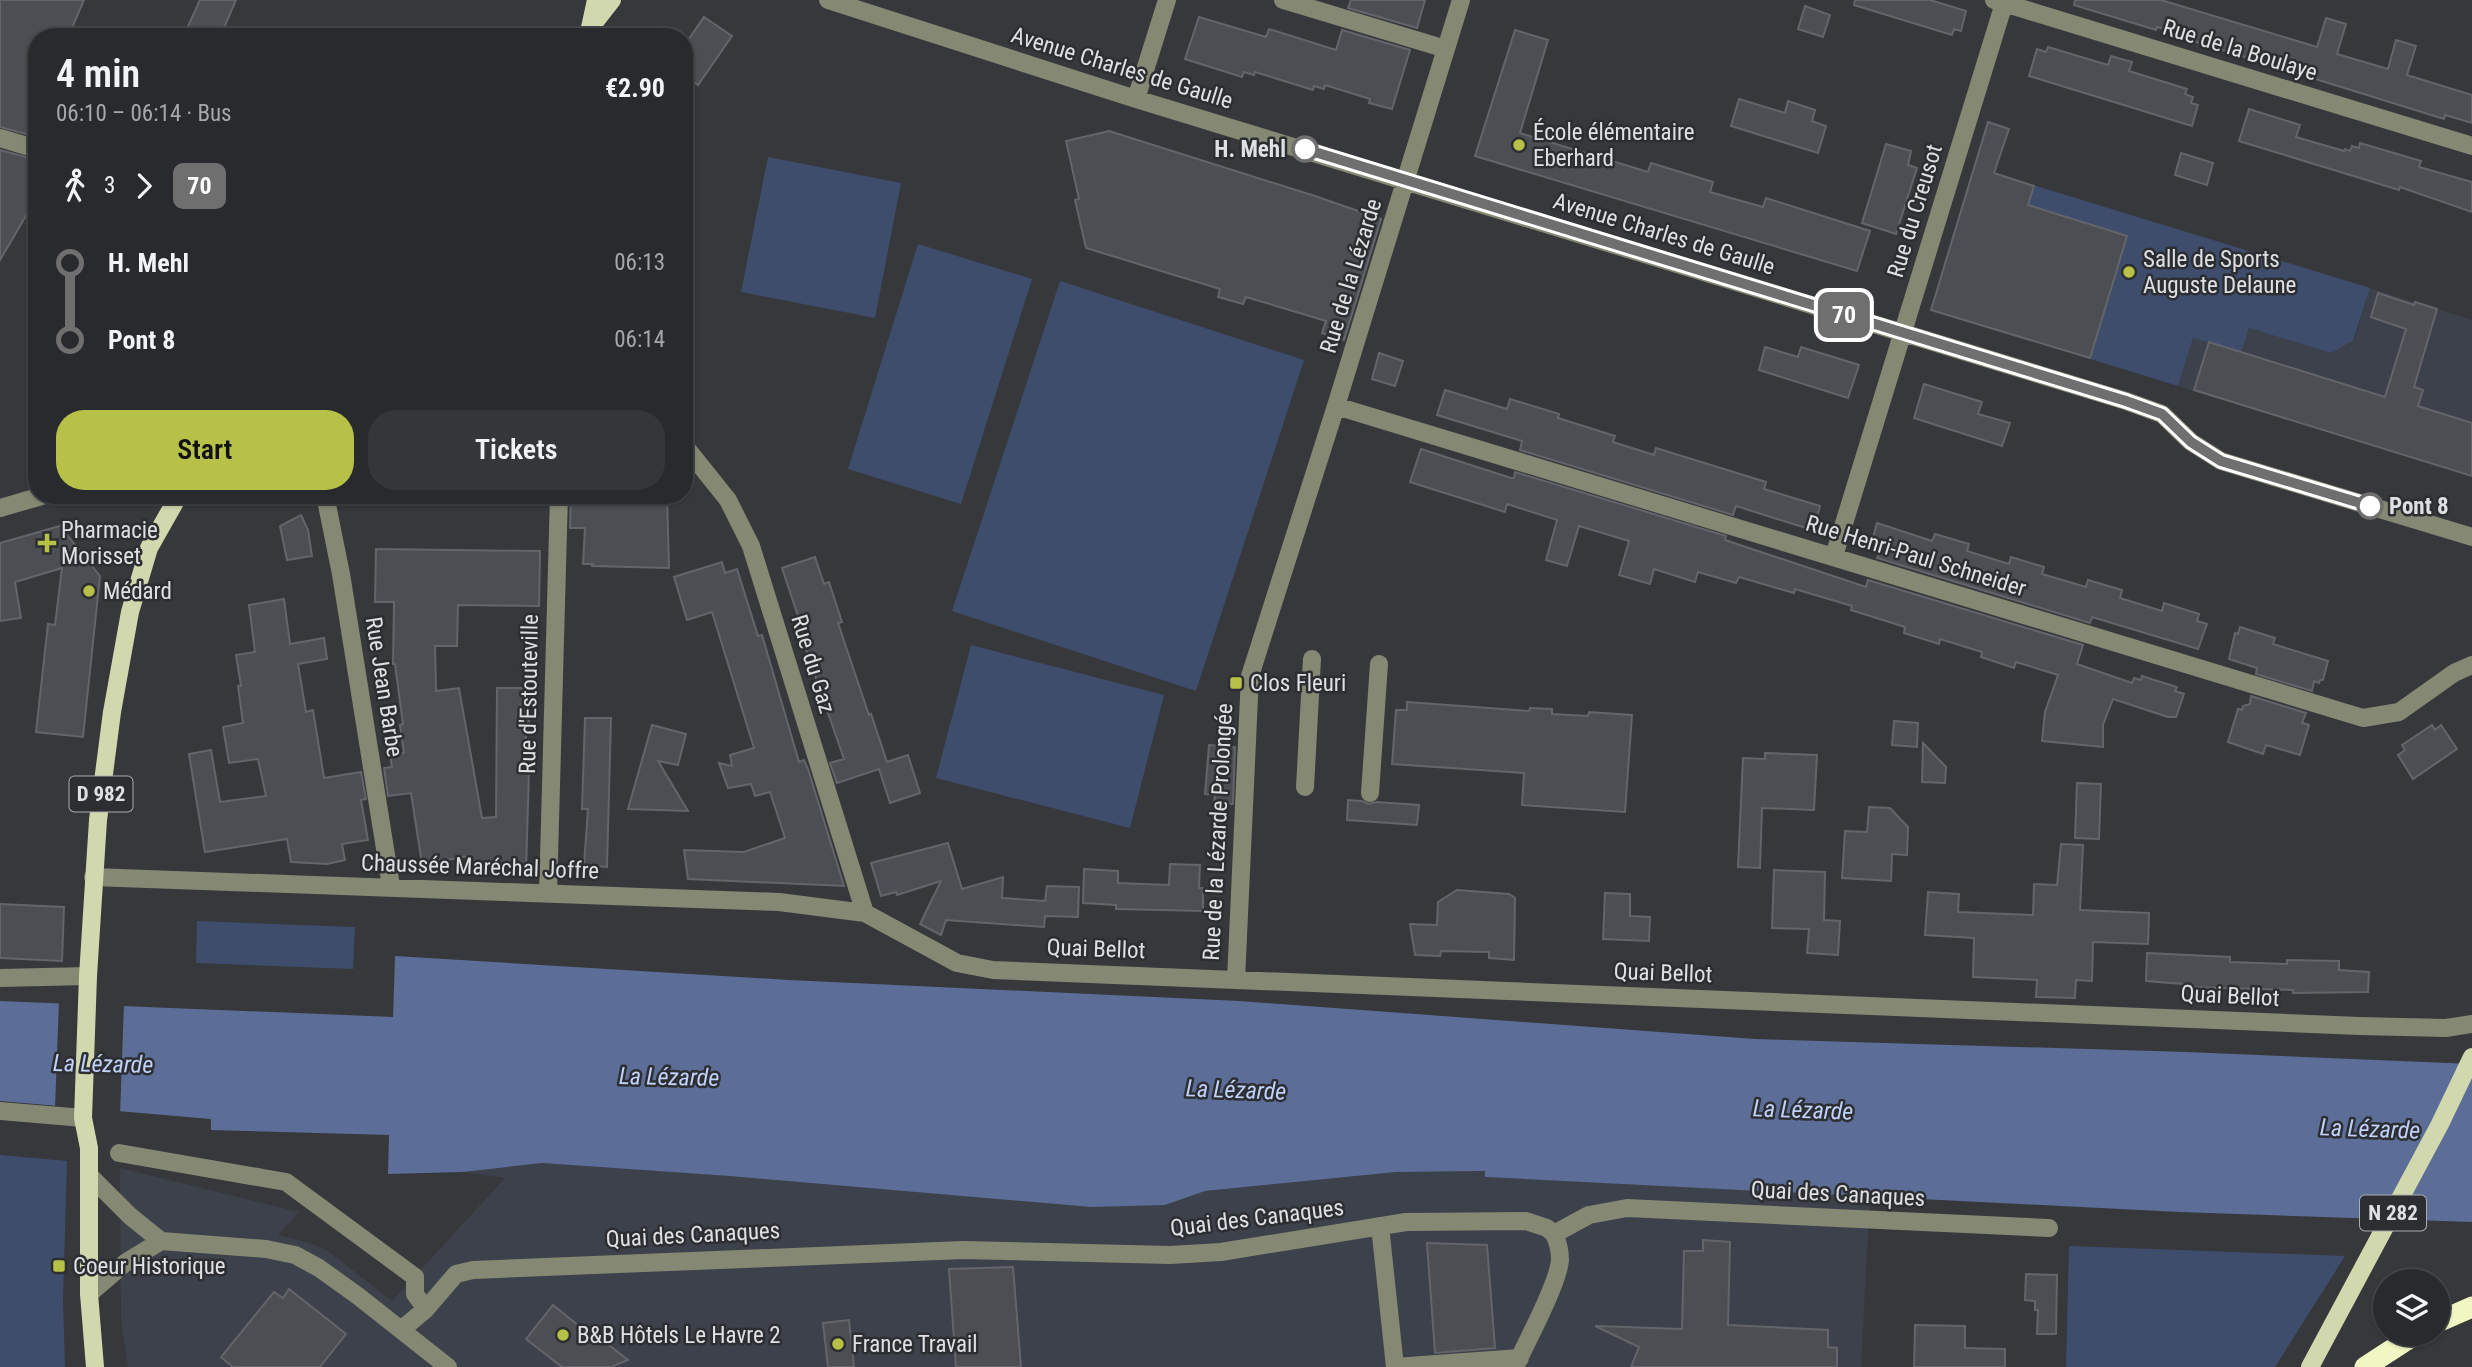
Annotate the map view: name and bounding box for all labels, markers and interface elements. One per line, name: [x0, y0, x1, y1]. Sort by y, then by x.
street label: Rue de la Boulaye: [2160, 14, 2320, 86]
street label: Avenue Charles de Gaulle: [1008, 21, 1236, 115]
text: 4 min: [56, 52, 140, 96]
text: €2.90: [605, 73, 665, 103]
text: 06:10 – 06:14 · Bus: [56, 100, 232, 127]
place label: École élémentaire Eberhard: [1533, 118, 1694, 172]
place label: H. Mehl: [1214, 136, 1286, 163]
marker: H. Mehl: [1292, 136, 1318, 162]
marker: École élémentaire Eberhard: [1511, 137, 1527, 153]
street label: Rue du Creusot: [1882, 141, 1948, 281]
icon: walk: [56, 167, 94, 205]
icon: forward: [125, 167, 163, 205]
text: 3: [104, 172, 115, 199]
text: 70: [187, 172, 212, 200]
street label: Avenue Charles de Gaulle: [1550, 187, 1778, 281]
street label: Rue de la Lézarde: [1315, 195, 1387, 357]
place label: Salle de Sports Auguste Delaune: [2143, 246, 2296, 299]
text: H. Mehl: [108, 248, 189, 278]
text: 06:13: [614, 249, 665, 276]
marker: Salle de Sports Auguste Delaune: [2121, 264, 2137, 280]
line badge: 70: [1812, 292, 1876, 338]
text: 70: [1832, 301, 1856, 329]
text: Pont 8: [108, 325, 175, 355]
text: 06:14: [614, 326, 665, 353]
button: Start: [56, 410, 354, 490]
button: Tickets: [368, 410, 665, 490]
marker: Pont 8: [2357, 493, 2383, 519]
place label: Pont 8: [2389, 493, 2449, 520]
street label: Rue Henri-Paul Schneider: [1803, 510, 2029, 602]
place label: Pharmacie Morisset: [61, 517, 158, 570]
marker: Pharmacie Morisset: [39, 535, 55, 551]
place label: Médard: [103, 578, 172, 605]
marker: Médard: [81, 583, 97, 599]
street label: Rue du Gaz: [785, 611, 841, 717]
street label: Rue d'Estouteville: [514, 614, 544, 774]
street label: Rue Jean Barbe: [360, 615, 408, 759]
place label: Clos Fleuri: [1250, 670, 1346, 697]
marker: Clos Fleuri: [1228, 675, 1244, 691]
street label: Rue de la Lézarde Prolongée: [1198, 703, 1238, 961]
road number: D 982: [70, 776, 132, 812]
street label: Chaussée Maréchal Joffre: [361, 849, 599, 885]
street label: Quai Bellot: [1046, 934, 1146, 964]
street label: Quai Bellot: [1613, 958, 1713, 988]
street label: Quai Bellot: [2180, 980, 2280, 1012]
water label: La Lézarde: [53, 1049, 154, 1079]
water label: La Lézarde: [619, 1062, 720, 1092]
water label: La Lézarde: [1185, 1074, 1287, 1106]
water label: La Lézarde: [1752, 1094, 1854, 1126]
water label: La Lézarde: [2319, 1113, 2421, 1145]
street label: Quai des Canaques: [1750, 1176, 1926, 1212]
street label: Quai des Canaques: [1169, 1194, 1345, 1242]
road number: N 282: [2360, 1196, 2426, 1230]
street label: Quai des Canaques: [605, 1217, 781, 1253]
place label: Coeur Historique: [73, 1253, 226, 1280]
marker: Coeur Historique: [51, 1258, 67, 1274]
map controls: [2373, 1269, 2450, 1346]
button: layers: [2373, 1269, 2450, 1346]
place label: B&B Hôtels Le Havre 2: [577, 1322, 781, 1349]
marker: B&B Hôtels Le Havre 2: [555, 1327, 571, 1343]
place label: France Travail: [852, 1331, 978, 1358]
marker: France Travail: [830, 1336, 846, 1352]

